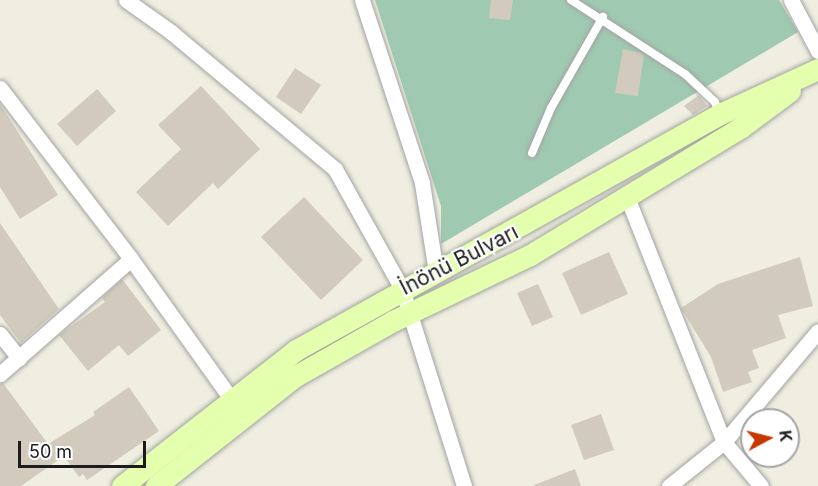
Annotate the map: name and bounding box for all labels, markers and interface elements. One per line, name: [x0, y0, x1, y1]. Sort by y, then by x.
street label: İnönü Bulvarı: [396, 219, 522, 301]
north arrow: [740, 408, 800, 468]
scale bar: [21, 429, 148, 467]
text: K: [775, 429, 797, 443]
text: 50 m: [29, 441, 72, 462]

